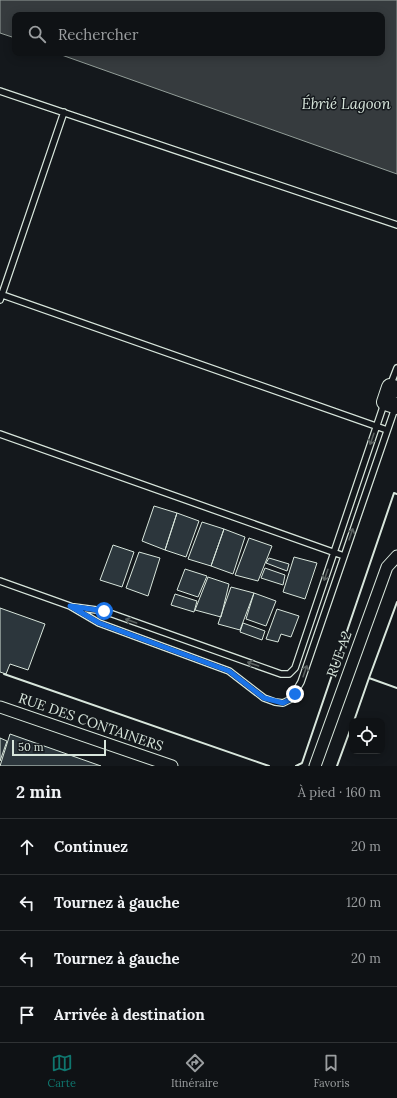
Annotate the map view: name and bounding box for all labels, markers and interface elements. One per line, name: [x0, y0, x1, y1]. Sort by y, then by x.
search box: [12, 12, 385, 56]
icon: search: [26, 23, 48, 45]
text: Rechercher: [58, 25, 138, 44]
water label: Ébrié Lagoon: [301, 94, 391, 113]
one-way arrow: [368, 432, 376, 444]
one-way arrow: [348, 529, 356, 541]
one-way arrow: [321, 569, 329, 581]
route start: [95, 602, 113, 620]
one-way arrow: [125, 616, 137, 624]
street label: RUE A2: [322, 628, 356, 680]
one-way arrow: [247, 660, 260, 667]
one-way arrow: [301, 665, 309, 677]
route end: [286, 685, 304, 703]
street label: RUE DES CONTAINERS: [16, 689, 166, 755]
map controls: [349, 718, 385, 754]
button: locate: [349, 718, 385, 754]
scale bar: [12, 738, 106, 757]
text: 50 m: [18, 740, 44, 754]
text: 2 min: [16, 781, 62, 803]
text: À pied · 160 m: [298, 784, 381, 801]
icon: ahead: [16, 836, 38, 858]
text: Continuez: [54, 837, 128, 856]
text: 20 m: [351, 838, 381, 855]
icon: left: [16, 892, 38, 914]
text: Tournez à gauche: [54, 893, 180, 912]
text: 120 m: [346, 894, 381, 911]
icon: left: [16, 948, 38, 970]
text: Tournez à gauche: [54, 949, 180, 968]
text: 20 m: [351, 950, 381, 967]
icon: arrive: [16, 1004, 38, 1026]
text: Arrivée à destination: [54, 1005, 205, 1024]
tab: Carte: [47, 1052, 76, 1090]
tab: Itinéraire: [171, 1052, 219, 1090]
tab: Favoris: [313, 1052, 350, 1090]

